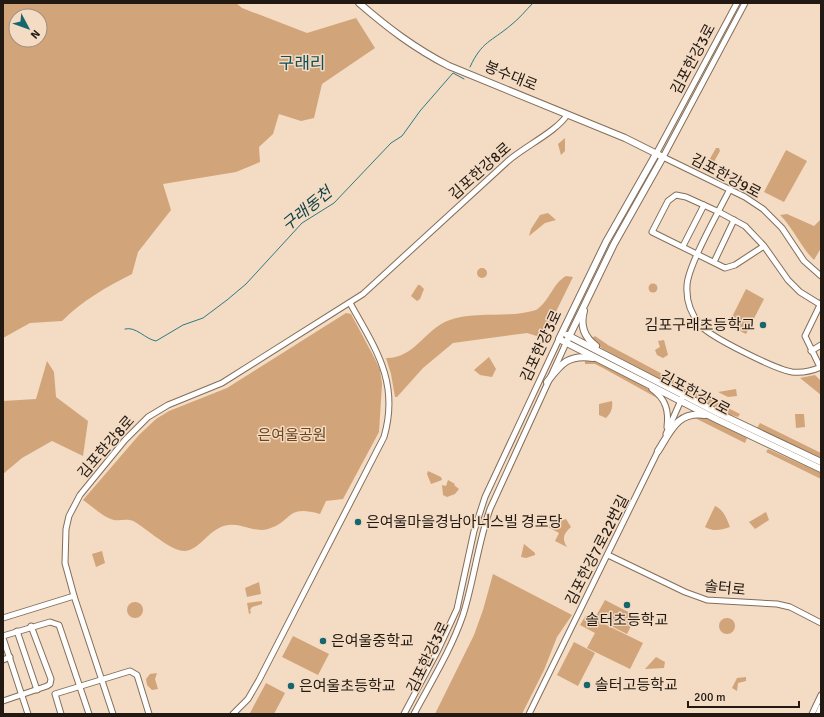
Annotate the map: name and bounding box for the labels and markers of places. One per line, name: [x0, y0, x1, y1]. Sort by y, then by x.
place label: 김포구래초등학교: [645, 316, 755, 334]
marker: 김포구래초등학교: [758, 320, 768, 330]
place label: 은여울마을경남아너스빌 경로당: [366, 513, 563, 531]
marker: 은여울마을경남아너스빌 경로당: [353, 517, 363, 527]
marker: 솔터초등학교: [622, 600, 632, 610]
place label: 솔터초등학교: [586, 611, 668, 629]
place label: 은여울중학교: [331, 632, 414, 650]
marker: 은여울중학교: [318, 636, 328, 646]
place label: 솔터고등학교: [595, 676, 678, 694]
place label: 은여울초등학교: [299, 677, 396, 695]
marker: 솔터고등학교: [582, 680, 592, 690]
marker: 은여울초등학교: [286, 681, 296, 691]

